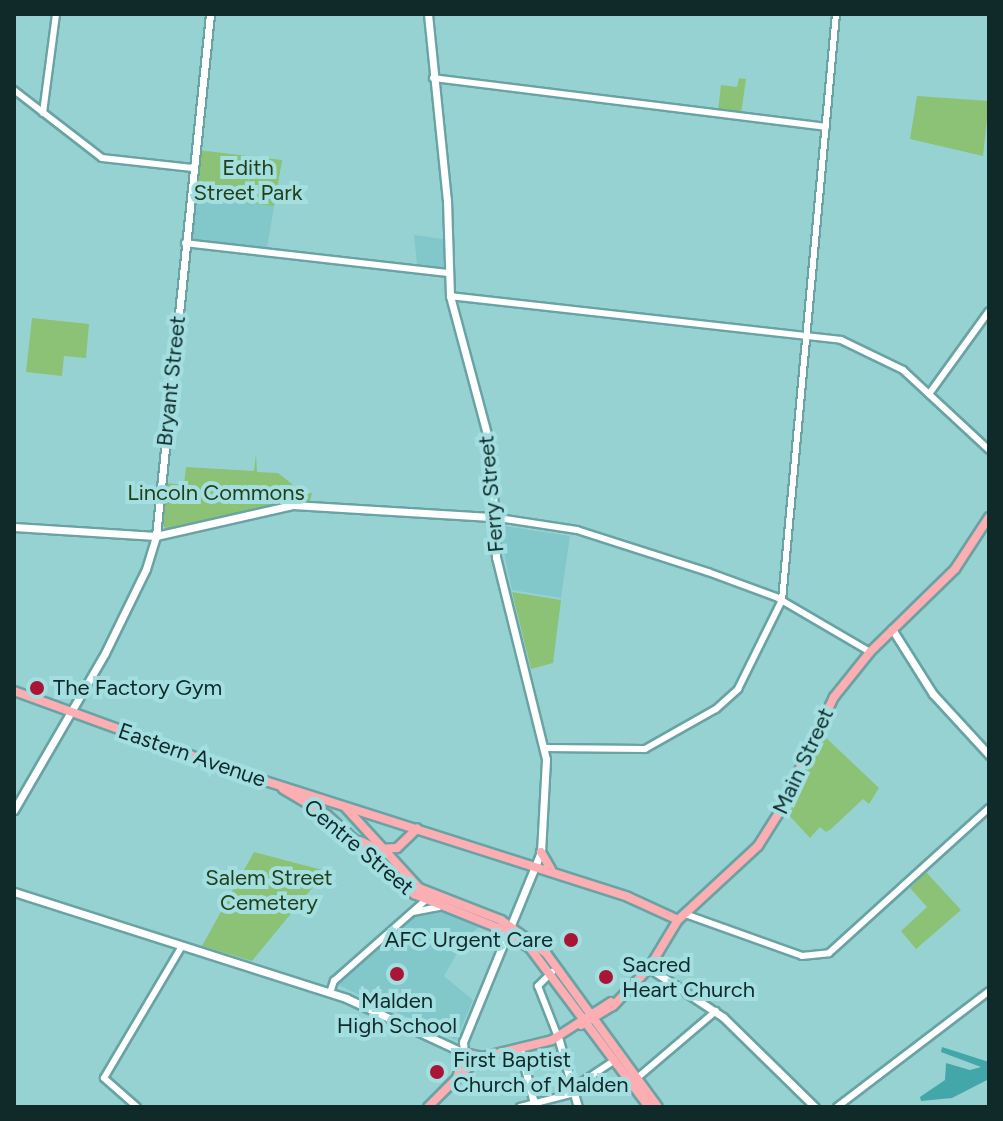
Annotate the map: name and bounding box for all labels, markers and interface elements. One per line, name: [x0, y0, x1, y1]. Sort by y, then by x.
park label: Edith Street Park: [194, 154, 302, 206]
street label: Bryant Street: [151, 314, 191, 448]
street label: Ferry Street: [473, 434, 509, 554]
park label: Lincoln Commons: [127, 480, 305, 506]
place label: The Factory Gym: [53, 675, 222, 701]
marker: The Factory Gym: [28, 679, 46, 697]
street label: Main Street: [767, 704, 839, 818]
street label: Eastern Avenue: [115, 717, 269, 793]
street label: Centre Street: [299, 794, 419, 900]
park label: Salem Street Cemetery: [205, 864, 333, 916]
place label: AFC Urgent Care: [384, 927, 553, 953]
marker: AFC Urgent Care: [560, 929, 582, 951]
place label: Sacred Heart Church: [622, 951, 755, 1002]
marker: Malden High School: [388, 965, 406, 983]
marker: Sacred Heart Church: [597, 968, 615, 986]
place label: Malden High School: [337, 987, 457, 1038]
place label: First Baptist Church of Malden: [453, 1046, 629, 1098]
marker: First Baptist Church of Malden: [428, 1063, 446, 1081]

